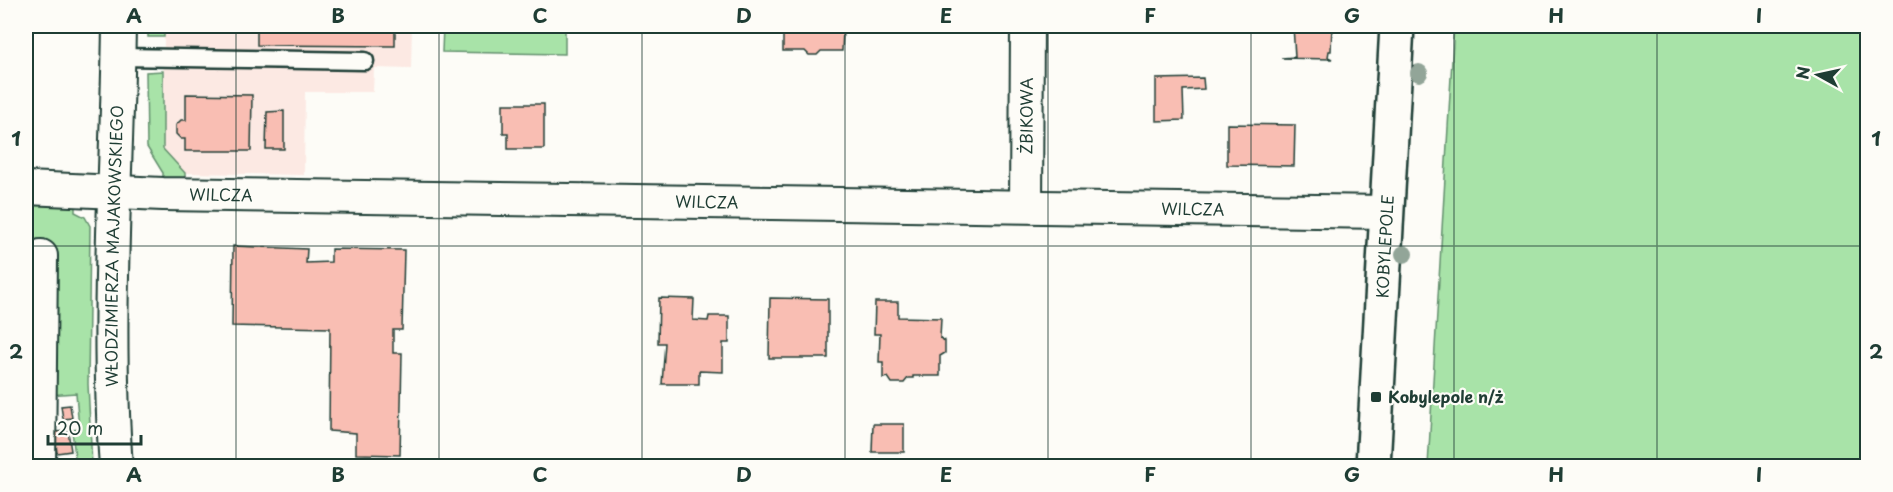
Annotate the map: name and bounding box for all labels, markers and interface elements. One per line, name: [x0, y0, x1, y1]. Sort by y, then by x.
text: A: [126, 0, 142, 30]
text: B: [331, 0, 345, 30]
text: C: [532, 0, 548, 30]
text: D: [736, 0, 752, 30]
text: E: [940, 0, 952, 30]
text: F: [1144, 0, 1156, 30]
text: G: [1344, 0, 1360, 30]
text: H: [1548, 0, 1564, 30]
text: I: [1756, 0, 1762, 30]
north arrow: [1788, 45, 1848, 105]
text: N: [1789, 65, 1815, 81]
street label: ŻBIKOWA: [1013, 77, 1038, 155]
street label: WŁODZIMIERZA MAJAKOWSKIEGO: [98, 105, 128, 387]
text: 1: [11, 123, 21, 153]
text: 1: [1871, 123, 1881, 153]
street label: WILCZA: [189, 181, 253, 206]
street label: WILCZA: [675, 189, 739, 213]
street label: KOBYLEPOLE: [1369, 194, 1399, 299]
street label: WILCZA: [1161, 196, 1225, 221]
text: 2: [9, 336, 23, 366]
text: 2: [1869, 336, 1883, 366]
place label: Kobylepole n/ż: [1388, 384, 1504, 408]
marker: Kobylepole n/ż: [1369, 390, 1383, 404]
scale bar: [48, 408, 141, 446]
text: 20 m: [57, 414, 103, 441]
text: A: [126, 459, 142, 489]
text: B: [331, 459, 345, 489]
text: C: [532, 459, 548, 489]
text: D: [736, 459, 752, 489]
text: E: [940, 459, 952, 489]
text: F: [1144, 459, 1156, 489]
text: G: [1344, 459, 1360, 489]
text: H: [1548, 459, 1564, 489]
text: I: [1756, 459, 1762, 489]

